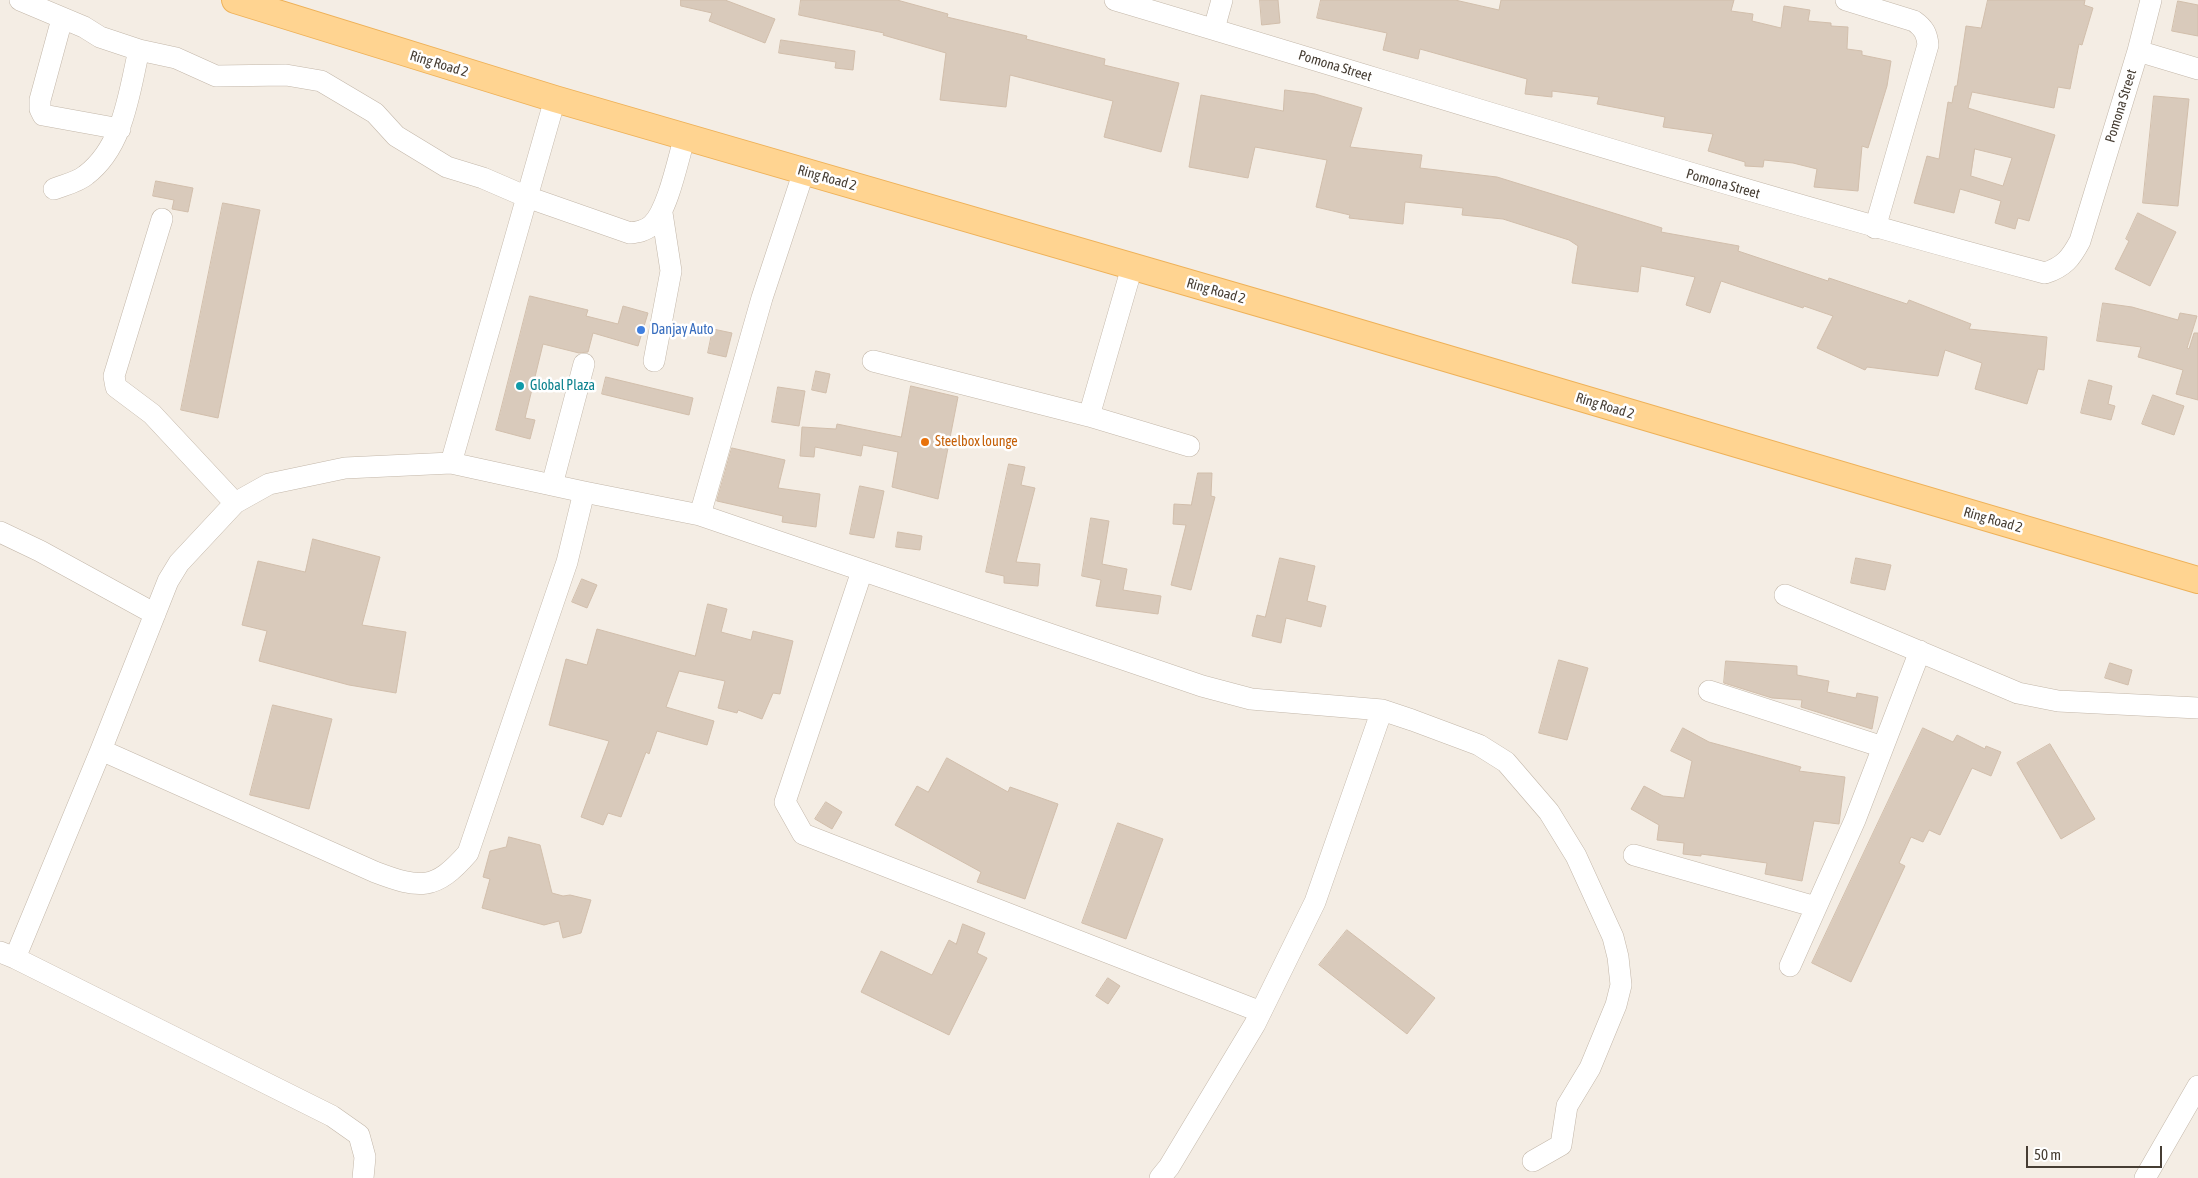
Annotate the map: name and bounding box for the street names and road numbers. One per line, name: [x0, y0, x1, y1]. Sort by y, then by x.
street label: Ring Road 2: [408, 47, 470, 81]
street label: Pomona Street: [1296, 47, 1374, 85]
street label: Pomona Street: [2102, 67, 2140, 145]
street label: Ring Road 2: [796, 162, 858, 194]
street label: Pomona Street: [1684, 165, 1762, 203]
street label: Ring Road 2: [1185, 275, 1247, 307]
street label: Ring Road 2: [1574, 389, 1636, 423]
street label: Ring Road 2: [1962, 504, 2024, 536]

